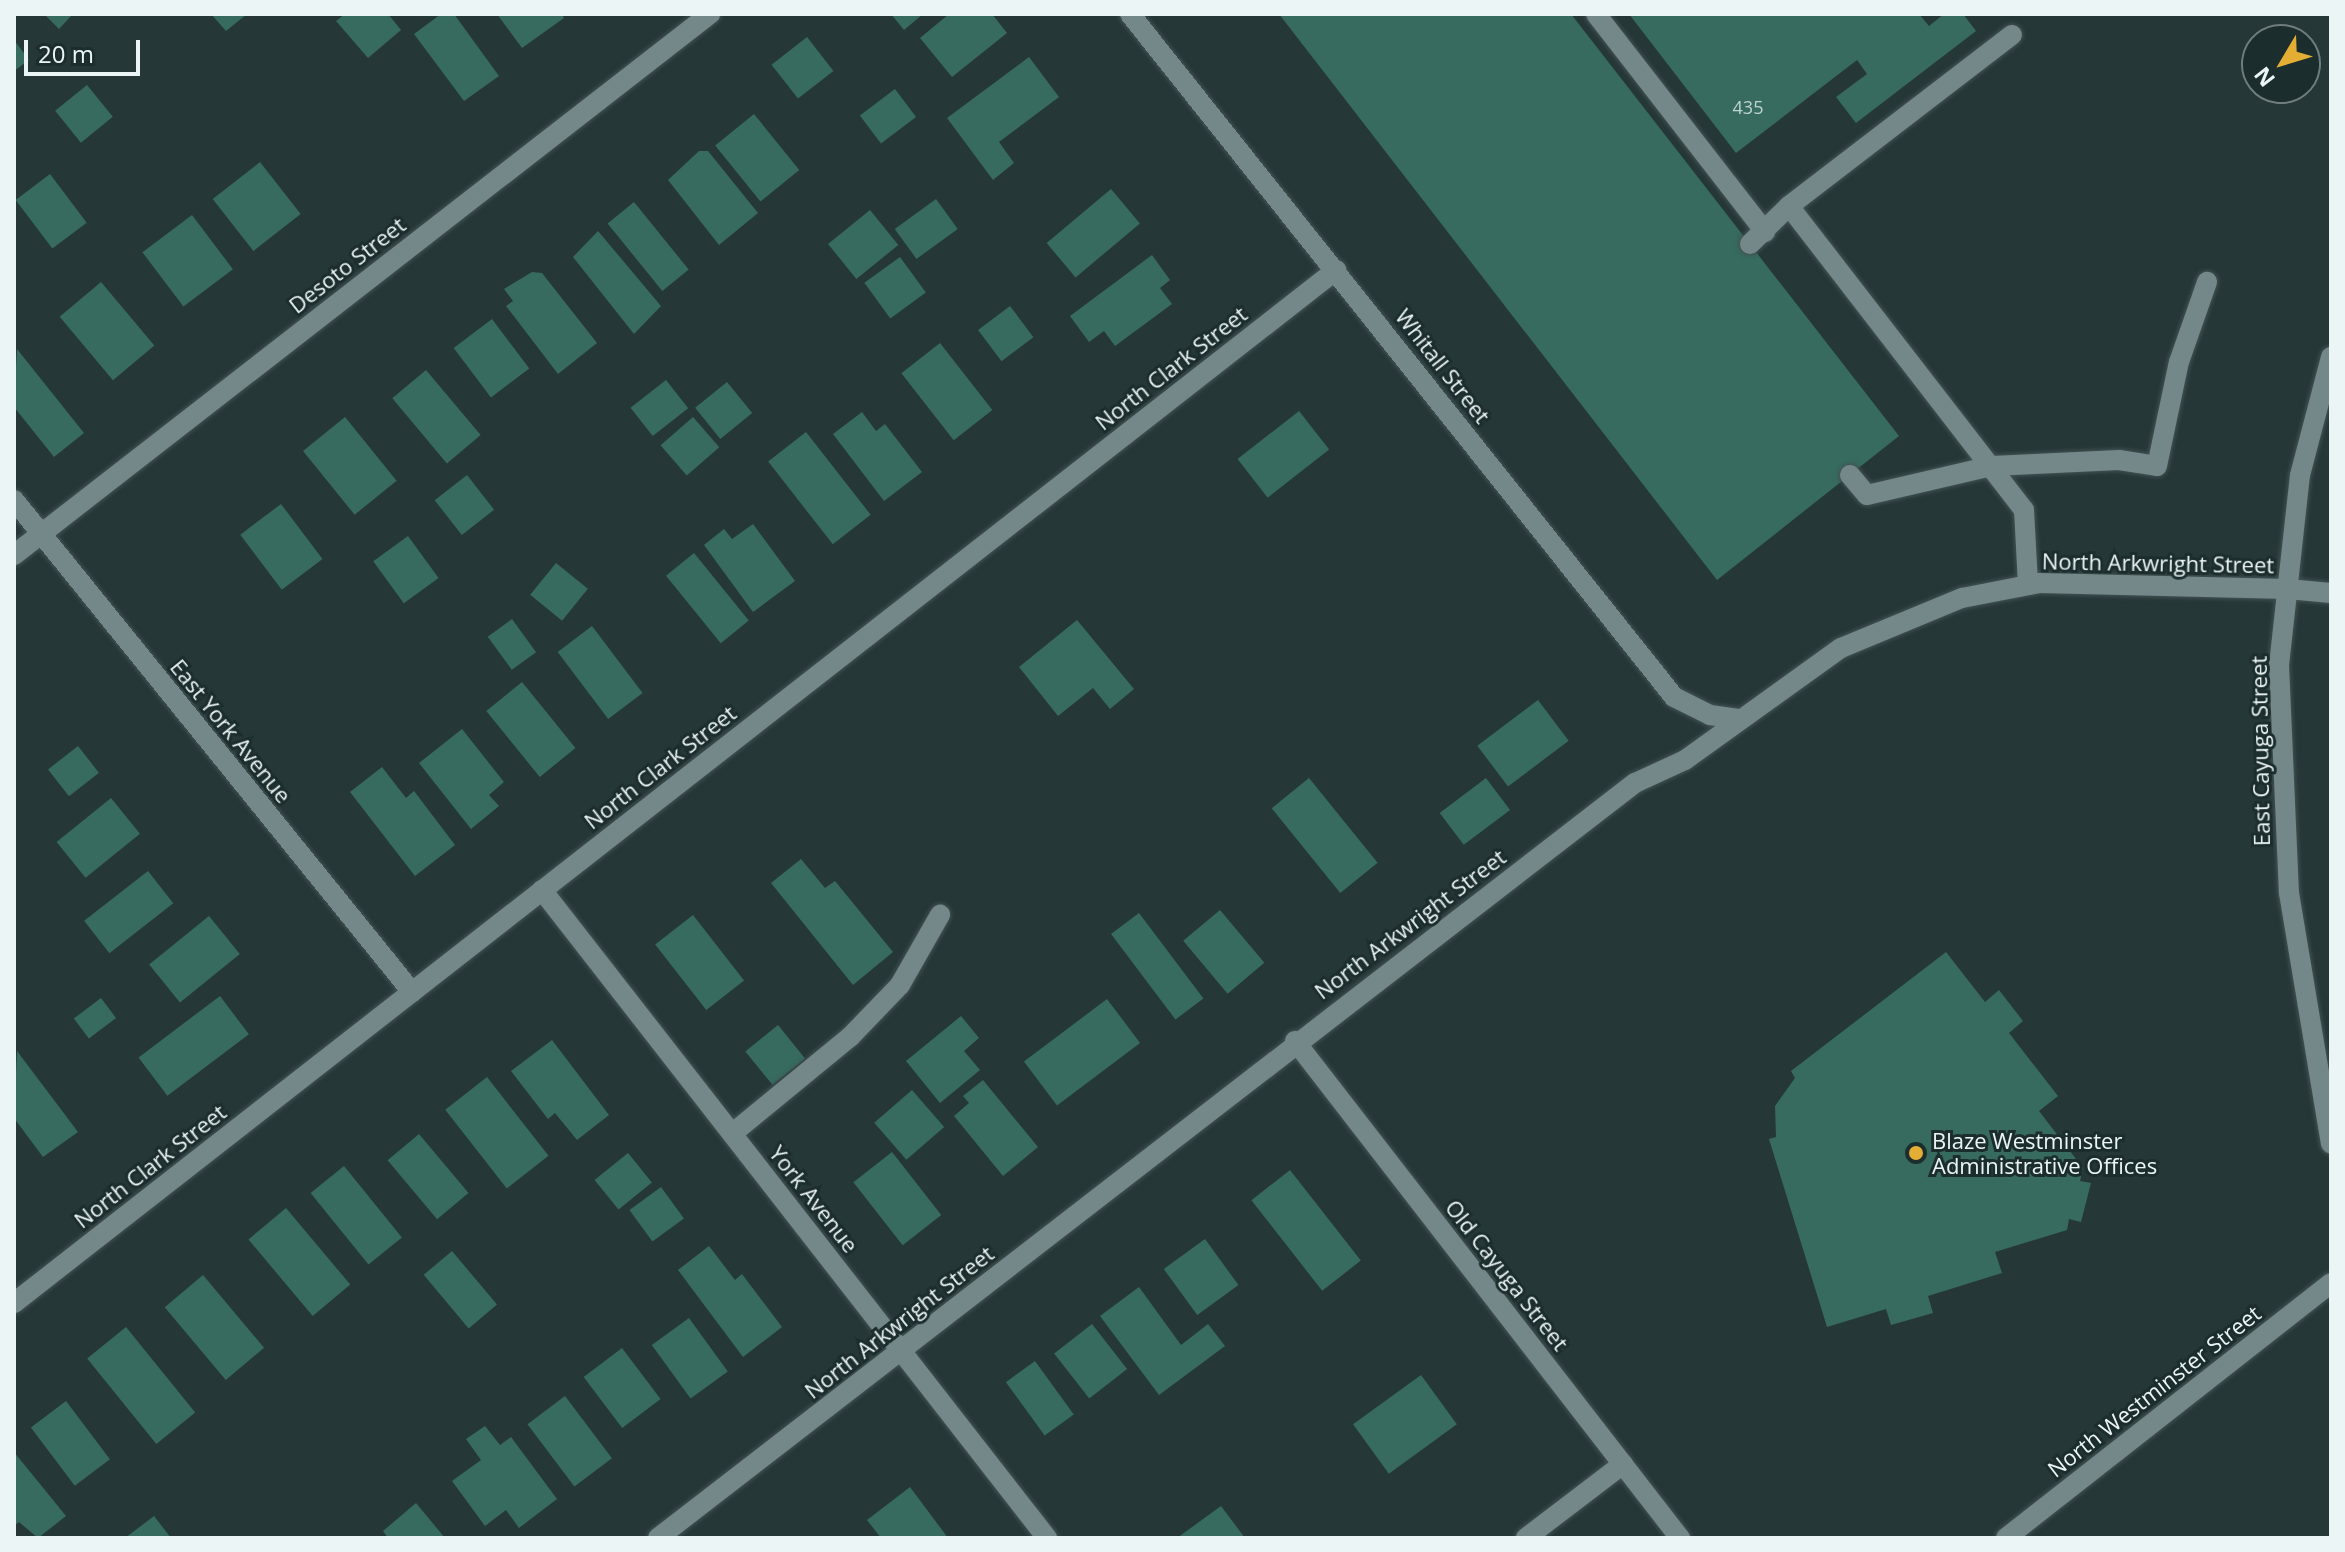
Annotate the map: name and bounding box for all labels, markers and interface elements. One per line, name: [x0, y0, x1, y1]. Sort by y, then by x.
scale bar: [28, 24, 144, 74]
north arrow: [2241, 24, 2321, 104]
text: 20 m: [38, 37, 94, 70]
text: N: [2246, 61, 2281, 94]
house number: 435: [1733, 96, 1763, 118]
street label: Desoto Street: [284, 211, 410, 319]
street label: North Clark Street: [1090, 301, 1252, 435]
street label: Whitall Street: [1390, 304, 1496, 428]
street label: North Arkwright Street: [2042, 548, 2274, 578]
street label: East York Avenue: [165, 654, 297, 808]
street label: East Cayuga Street: [2245, 656, 2275, 846]
street label: North Clark Street: [579, 700, 741, 834]
street label: North Arkwright Street: [1309, 844, 1511, 1004]
street label: North Clark Street: [69, 1099, 231, 1233]
place label: Blaze Westminster Administrative Offices: [1932, 1127, 2157, 1178]
street label: York Avenue: [764, 1140, 864, 1258]
marker: Blaze Westminster Administrative Offices: [1907, 1144, 1925, 1162]
street label: Old Cayuga Street: [1440, 1194, 1574, 1356]
street label: North Arkwright Street: [799, 1240, 999, 1404]
street label: North Westminster Street: [2042, 1300, 2266, 1482]

